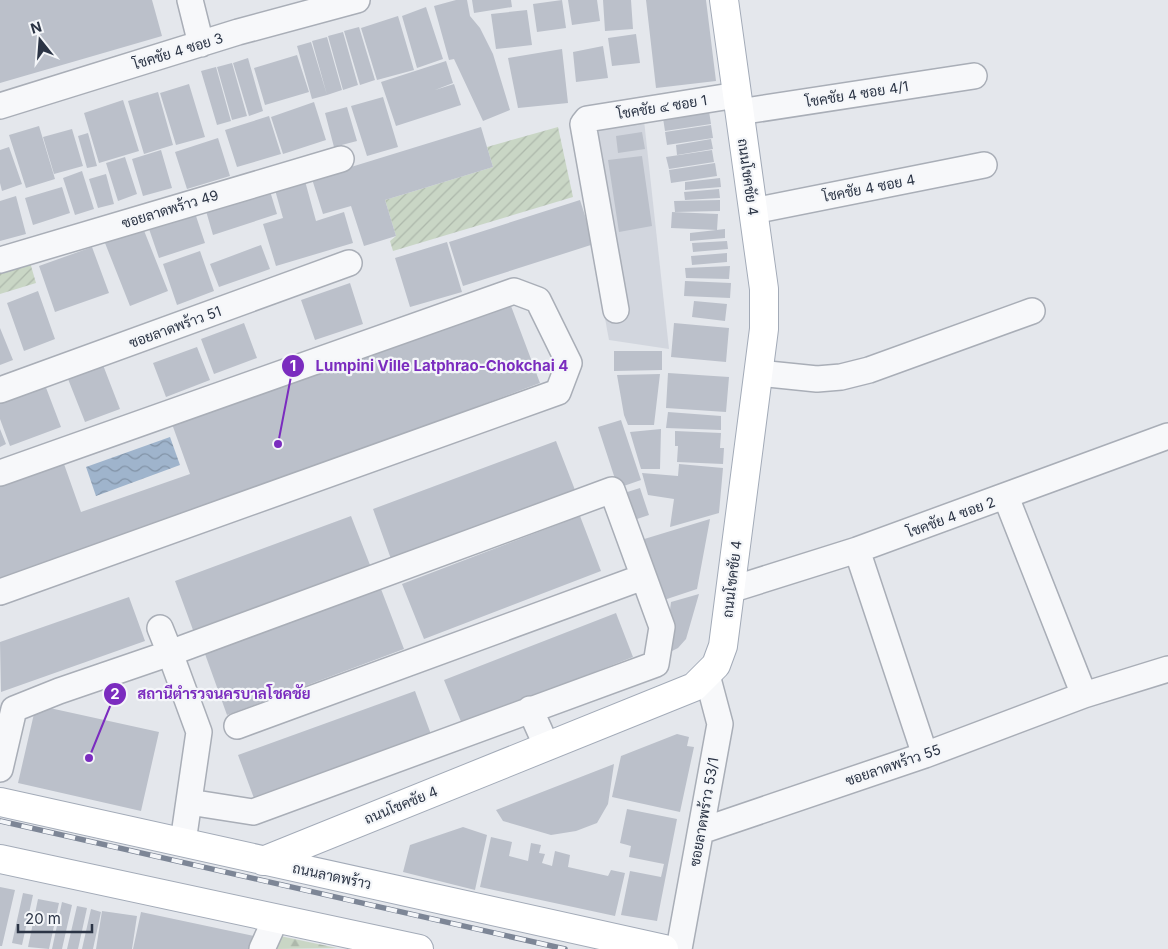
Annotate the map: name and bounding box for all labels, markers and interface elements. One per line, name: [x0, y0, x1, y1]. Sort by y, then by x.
north arrow: [15, 15, 65, 65]
text: N: [28, 17, 44, 37]
street label: โชคชัย 4 ซอย 3: [130, 29, 225, 73]
street label: โชคชัย 4 ซอย 4/1: [803, 77, 910, 110]
street label: โชคชัย ๔ ซอย 1: [615, 91, 708, 122]
street label: ถนนโชคชัย 4: [735, 137, 762, 217]
street label: โชคชัย 4 ซอย 4: [820, 170, 916, 205]
street label: ซอยลาดพร้าว 49: [119, 186, 220, 231]
street label: ซอยลาดพร้าว 51: [126, 302, 223, 351]
callout: Lumpini Ville Latphrao-Chokchai 4: [280, 351, 578, 381]
text: 1: [290, 356, 296, 375]
text: Lumpini Ville Latphrao-Chokchai 4: [316, 356, 568, 375]
street label: โชคชัย 4 ซอย 2: [903, 493, 997, 541]
street label: ถนนโชคชัย 4: [718, 539, 745, 619]
callout: สถานีตำรวจนครบาลโชคชัย: [103, 679, 321, 709]
text: สถานีตำรวจนครบาลโชคชัย: [137, 683, 311, 703]
text: 2: [110, 684, 120, 703]
street label: ซอยลาดพร้าว 55: [843, 740, 943, 789]
street label: ซอยลาดพร้าว 53/1: [686, 756, 721, 868]
street label: ถนนโชคชัย 4: [362, 782, 440, 827]
street label: ถนนลาดพร้าว: [291, 859, 373, 892]
scale bar: [18, 902, 91, 934]
text: 20 m: [25, 909, 61, 928]

